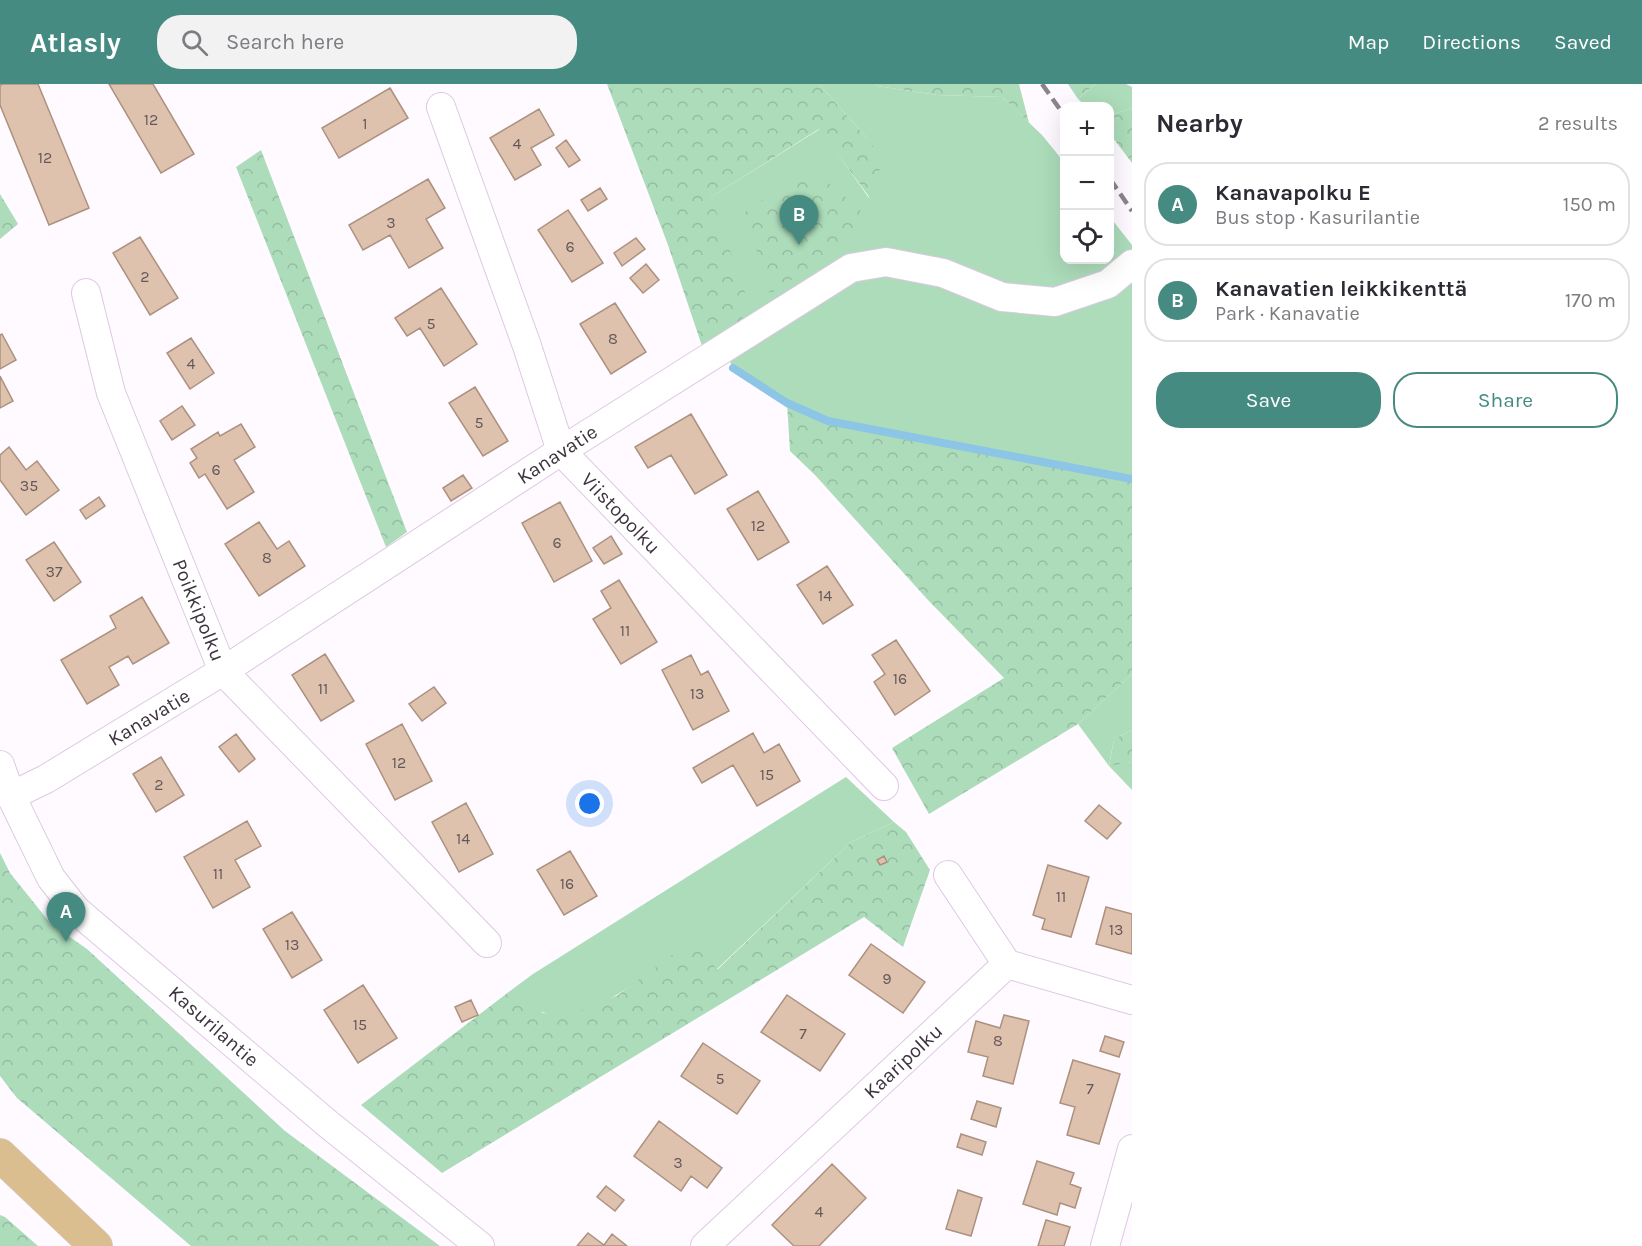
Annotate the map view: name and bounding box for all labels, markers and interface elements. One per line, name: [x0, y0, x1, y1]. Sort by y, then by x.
search box: [157, 15, 577, 69]
text: Atlasly: [30, 26, 121, 59]
icon: search: [178, 26, 211, 59]
text: Search here: [226, 29, 344, 55]
text: Map: [1348, 30, 1389, 54]
text: Directions: [1422, 30, 1521, 54]
text: Saved: [1554, 30, 1612, 54]
map controls: [1060, 102, 1114, 264]
button: +: [1060, 102, 1114, 156]
text: Nearby: [1156, 108, 1243, 139]
house number: 12: [144, 110, 158, 129]
text: 2 results: [1538, 112, 1618, 135]
house number: 1: [362, 114, 368, 133]
house number: 4: [513, 134, 522, 153]
house number: 12: [38, 148, 52, 167]
button: −: [1060, 156, 1114, 210]
text: Kanavapolku E: [1215, 180, 1371, 206]
text: A: [1171, 193, 1184, 216]
text: 150 m: [1563, 193, 1616, 216]
pin: B: [780, 196, 818, 245]
text: Bus stop · Kasurilantie: [1215, 206, 1420, 229]
button: locate: [1060, 210, 1114, 264]
house number: 3: [386, 213, 396, 232]
house number: 6: [565, 237, 575, 256]
house number: 2: [140, 267, 150, 286]
text: Kanavatien leikkikenttä: [1215, 276, 1467, 302]
text: B: [1171, 289, 1184, 312]
text: 170 m: [1565, 289, 1616, 312]
text: Park · Kanavatie: [1215, 302, 1360, 325]
house number: 5: [426, 314, 436, 333]
house number: 8: [608, 329, 618, 348]
house number: 4: [187, 354, 196, 373]
button: Save: [1156, 372, 1381, 428]
button: Share: [1393, 372, 1618, 428]
house number: 5: [474, 413, 484, 432]
street label: Kanavatie: [513, 420, 602, 489]
house number: 6: [211, 460, 221, 479]
street label: Viistopolku: [576, 468, 665, 559]
house number: 35: [20, 476, 38, 495]
house number: 12: [751, 516, 765, 535]
house number: 6: [552, 533, 562, 552]
house number: 8: [262, 548, 272, 567]
street label: Poikkipolku: [168, 556, 229, 665]
house number: 37: [46, 562, 63, 581]
house number: 14: [818, 586, 832, 605]
house number: 11: [620, 621, 630, 640]
house number: 16: [893, 669, 907, 688]
house number: 11: [318, 679, 328, 698]
street label: Kanavatie: [104, 684, 194, 751]
house number: 13: [690, 684, 704, 703]
house number: 12: [392, 753, 406, 772]
house number: 15: [760, 765, 774, 784]
house number: 2: [154, 775, 164, 794]
your location: [575, 789, 604, 818]
house number: 14: [456, 829, 470, 848]
house number: 11: [213, 864, 223, 883]
house number: 16: [560, 874, 574, 893]
house number: 11: [1056, 887, 1066, 906]
pin: A: [46, 892, 86, 942]
house number: 13: [1109, 920, 1123, 939]
house number: 13: [285, 935, 299, 954]
house number: 9: [882, 969, 892, 988]
street label: Kasurilantie: [164, 981, 263, 1072]
house number: 15: [353, 1015, 367, 1034]
street label: Kaaripolku: [859, 1019, 947, 1104]
house number: 7: [799, 1024, 807, 1043]
house number: 8: [993, 1031, 1003, 1050]
house number: 5: [715, 1069, 725, 1088]
house number: 7: [1086, 1079, 1094, 1098]
house number: 3: [673, 1153, 683, 1172]
house number: 4: [815, 1202, 824, 1221]

